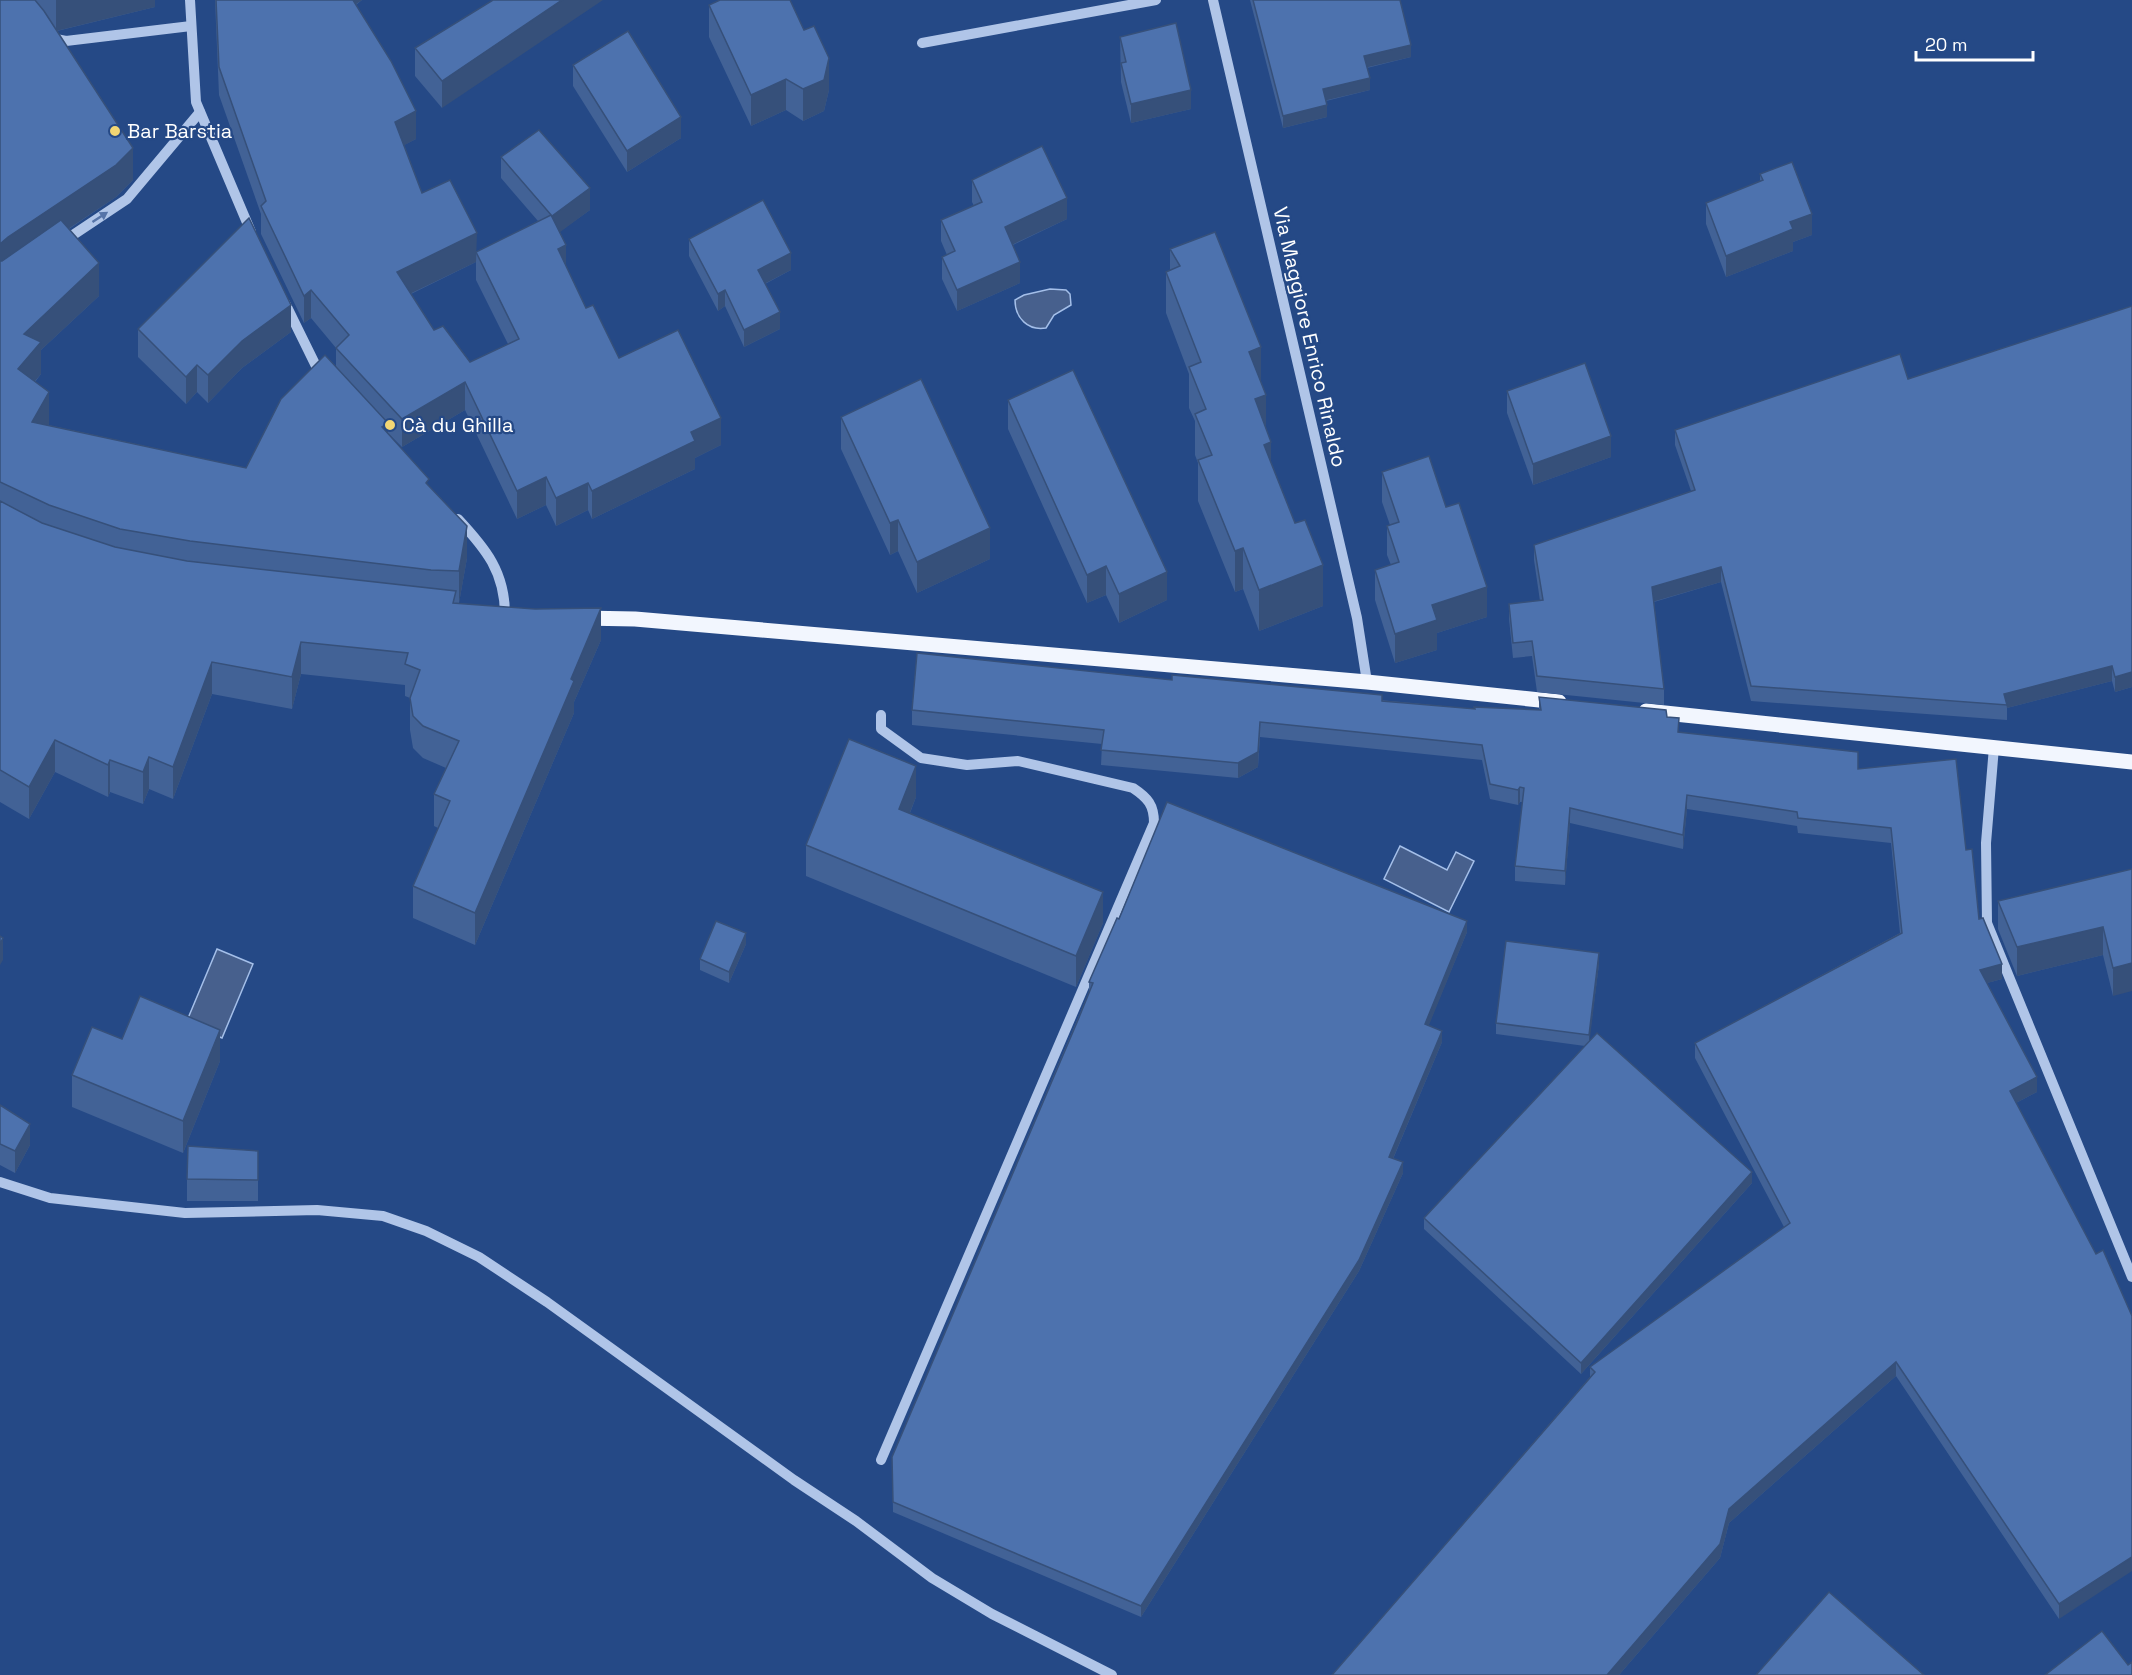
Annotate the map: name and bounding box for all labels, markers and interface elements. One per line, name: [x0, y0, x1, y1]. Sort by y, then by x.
scale bar: [1916, 24, 2033, 62]
text: 20 m: [1925, 33, 1968, 56]
place label: Bar Barstia: [127, 118, 232, 144]
marker: Bar Barstia: [108, 124, 122, 138]
street label: Via Maggiore Enrico Rinaldo: [1267, 204, 1353, 470]
one-way arrow: [92, 212, 108, 223]
place label: Cà du Ghilla: [402, 412, 513, 438]
marker: Cà du Ghilla: [383, 418, 397, 432]

